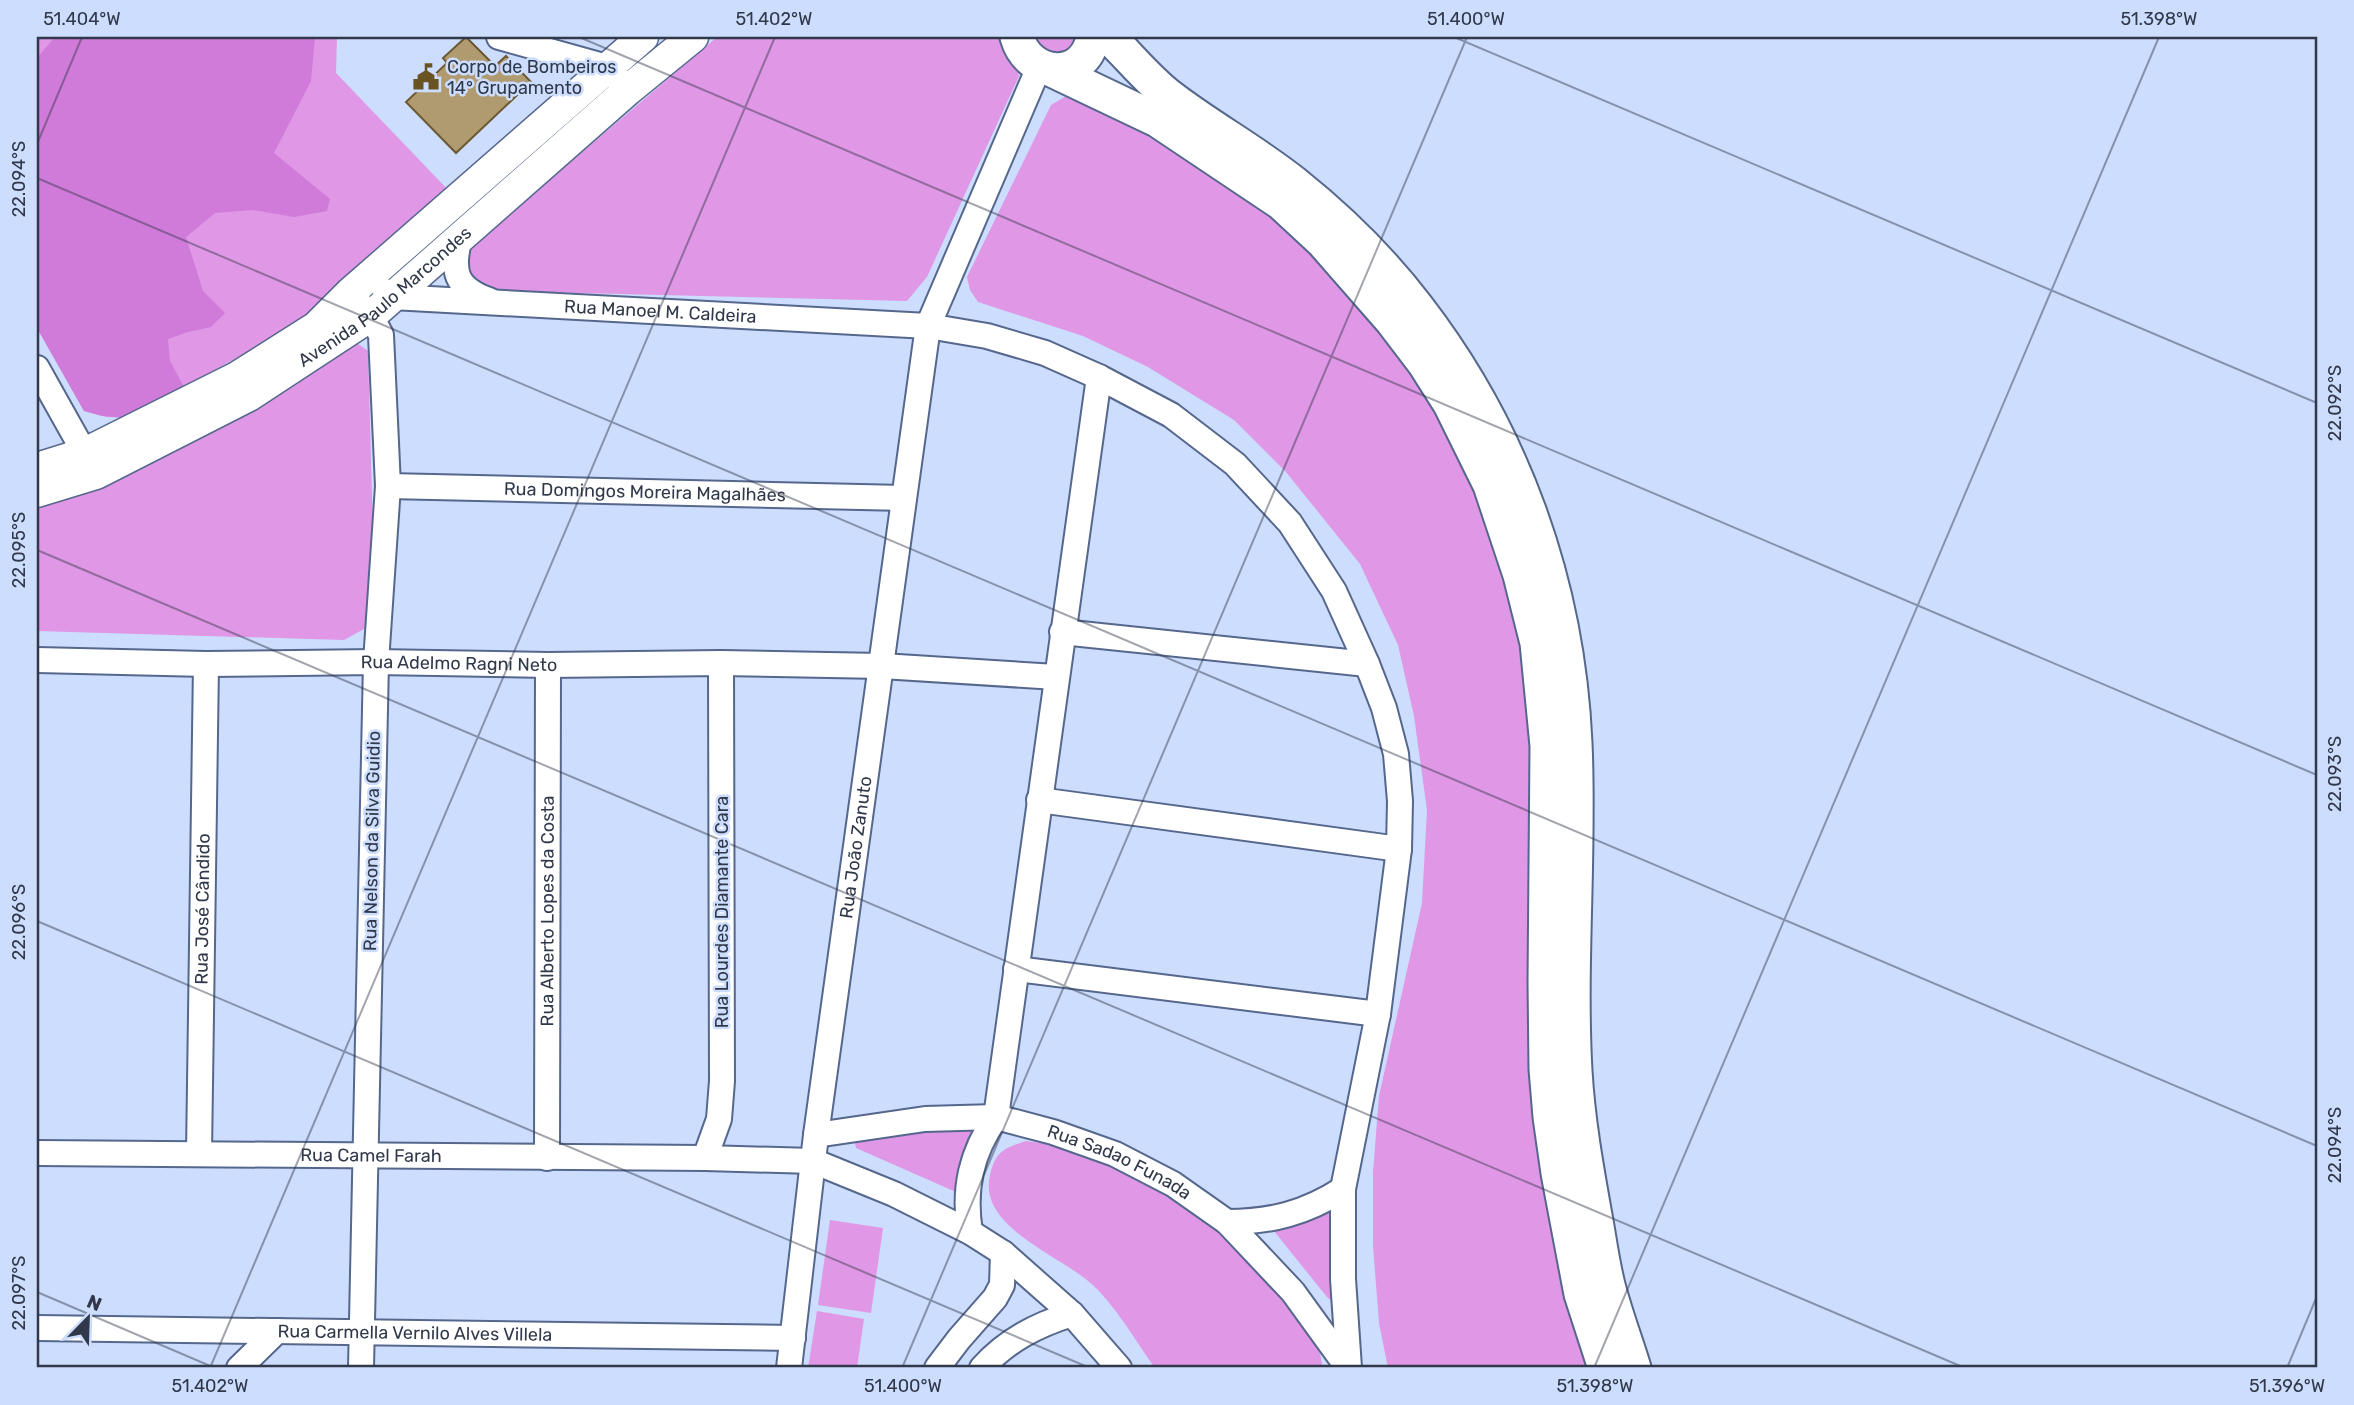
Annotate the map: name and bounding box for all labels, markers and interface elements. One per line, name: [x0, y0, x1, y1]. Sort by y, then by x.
text: 51.404°W: [43, 8, 121, 30]
text: 51.402°W: [736, 8, 812, 30]
text: 51.400°W: [1427, 8, 1505, 30]
text: 51.398°W: [2121, 8, 2198, 30]
place label: Corpo de Bombeiros 14° Grupamento: [447, 56, 617, 99]
public building icon: Corpo de Bombeiros 14° Grupamento: [411, 62, 441, 92]
text: 22.094°S: [8, 141, 30, 217]
street label: Avenida Paulo Marcondes: [294, 222, 476, 372]
street label: Rua Manoel M. Caldeira: [564, 295, 757, 328]
text: 22.092°S: [2324, 365, 2346, 441]
street label: Rua Domingos Moreira Magalhães: [504, 478, 786, 506]
text: 22.095°S: [8, 512, 30, 588]
street label: Rua Adelmo Ragni Neto: [361, 651, 557, 676]
street label: Rua Nelson da Silva Guidio: [359, 731, 385, 951]
text: 22.093°S: [2324, 736, 2346, 812]
street label: Rua João Zanuto: [835, 775, 877, 920]
street label: Rua Alberto Lopes da Costa: [536, 796, 559, 1026]
street label: Rua Lourdes Diamante Cara: [711, 796, 733, 1028]
street label: Rua José Cândido: [190, 833, 215, 985]
text: 22.096°S: [8, 884, 30, 960]
text: 22.094°S: [2324, 1107, 2346, 1183]
street label: Rua Sadao Funada: [1044, 1120, 1196, 1204]
street label: Rua Camel Farah: [300, 1144, 442, 1167]
text: 22.097°S: [8, 1256, 30, 1330]
north arrow: [52, 1282, 122, 1352]
text: N: [84, 1290, 105, 1316]
street label: Rua Carmella Vernilo Alves Villela: [277, 1320, 552, 1346]
text: 51.402°W: [172, 1375, 248, 1397]
text: 51.400°W: [864, 1375, 942, 1397]
text: 51.398°W: [1557, 1375, 1634, 1397]
text: 51.396°W: [2249, 1375, 2325, 1397]

